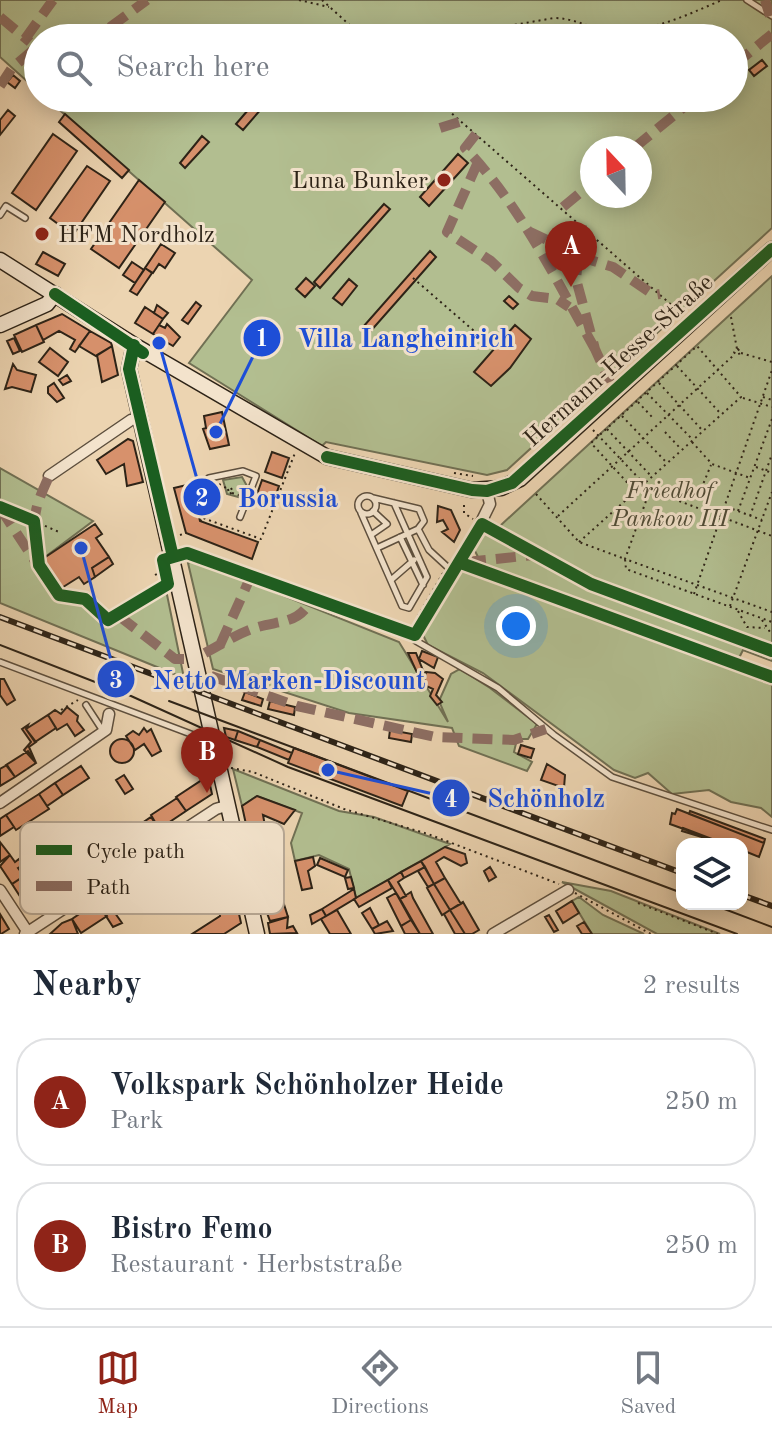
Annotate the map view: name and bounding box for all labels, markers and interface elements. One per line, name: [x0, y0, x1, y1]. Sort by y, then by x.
search box: [24, 24, 748, 112]
icon: search: [52, 46, 96, 90]
text: Search here: [116, 53, 270, 83]
north arrow: [580, 136, 652, 208]
place label: Luna Bunker: [292, 170, 428, 194]
marker: Luna Bunker: [435, 171, 453, 189]
pin: A: [545, 221, 597, 287]
place label: HFM Nordholz: [58, 224, 215, 248]
marker: HFM Nordholz: [33, 225, 51, 243]
street label: Hermann-Hesse-Straße: [520, 271, 718, 452]
callout: Villa Langheinrich: [242, 313, 530, 363]
text: Villa Langheinrich: [298, 327, 514, 353]
text: 1: [255, 328, 269, 352]
callout: Borussia: [182, 472, 354, 522]
park label: Friedhof Pankow III: [611, 480, 731, 532]
text: Borussia: [238, 487, 338, 513]
text: 2: [195, 488, 209, 512]
your location: [496, 606, 536, 646]
callout: Netto Marken-Discount: [96, 654, 441, 704]
text: Netto Marken-Discount: [153, 669, 425, 695]
text: 3: [109, 670, 123, 694]
pin: B: [181, 727, 233, 793]
callout: Schönholz: [431, 773, 621, 823]
text: Schönholz: [487, 787, 605, 813]
text: 4: [444, 789, 458, 813]
legend: [20, 822, 284, 914]
map controls: [676, 838, 748, 910]
button: layers: [676, 838, 748, 910]
text: Cycle path: [86, 841, 185, 863]
text: Path: [86, 877, 131, 899]
text: Nearby: [32, 969, 142, 1003]
text: 2 results: [642, 973, 740, 999]
text: Volkspark Schönholzer Heide: [110, 1071, 504, 1101]
text: A: [50, 1089, 70, 1115]
text: 250 m: [665, 1089, 738, 1115]
text: Park: [110, 1108, 164, 1134]
text: Bistro Femo: [110, 1215, 273, 1245]
text: B: [51, 1233, 69, 1259]
text: 250 m: [665, 1233, 738, 1259]
text: Restaurant · Herbststraße: [110, 1252, 403, 1278]
tab: Map: [96, 1346, 140, 1421]
tab: Directions: [331, 1346, 429, 1421]
tab: Saved: [620, 1346, 676, 1421]

